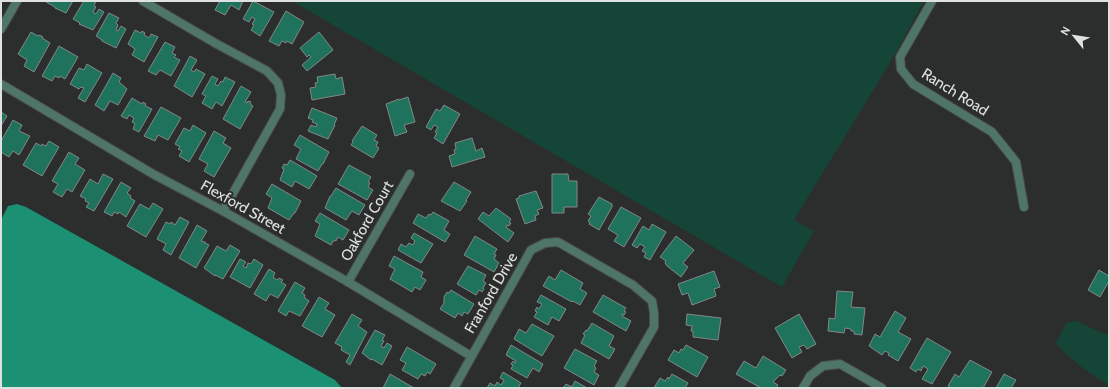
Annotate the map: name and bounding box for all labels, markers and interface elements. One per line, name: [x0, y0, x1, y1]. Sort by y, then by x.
north arrow: [1054, 16, 1094, 56]
text: N: [1057, 24, 1073, 38]
street label: Ranch Road: [918, 64, 992, 120]
street label: Flexford Street: [198, 176, 288, 238]
street label: Oakford Court: [337, 178, 397, 264]
street label: Franford Drive: [461, 249, 522, 337]

